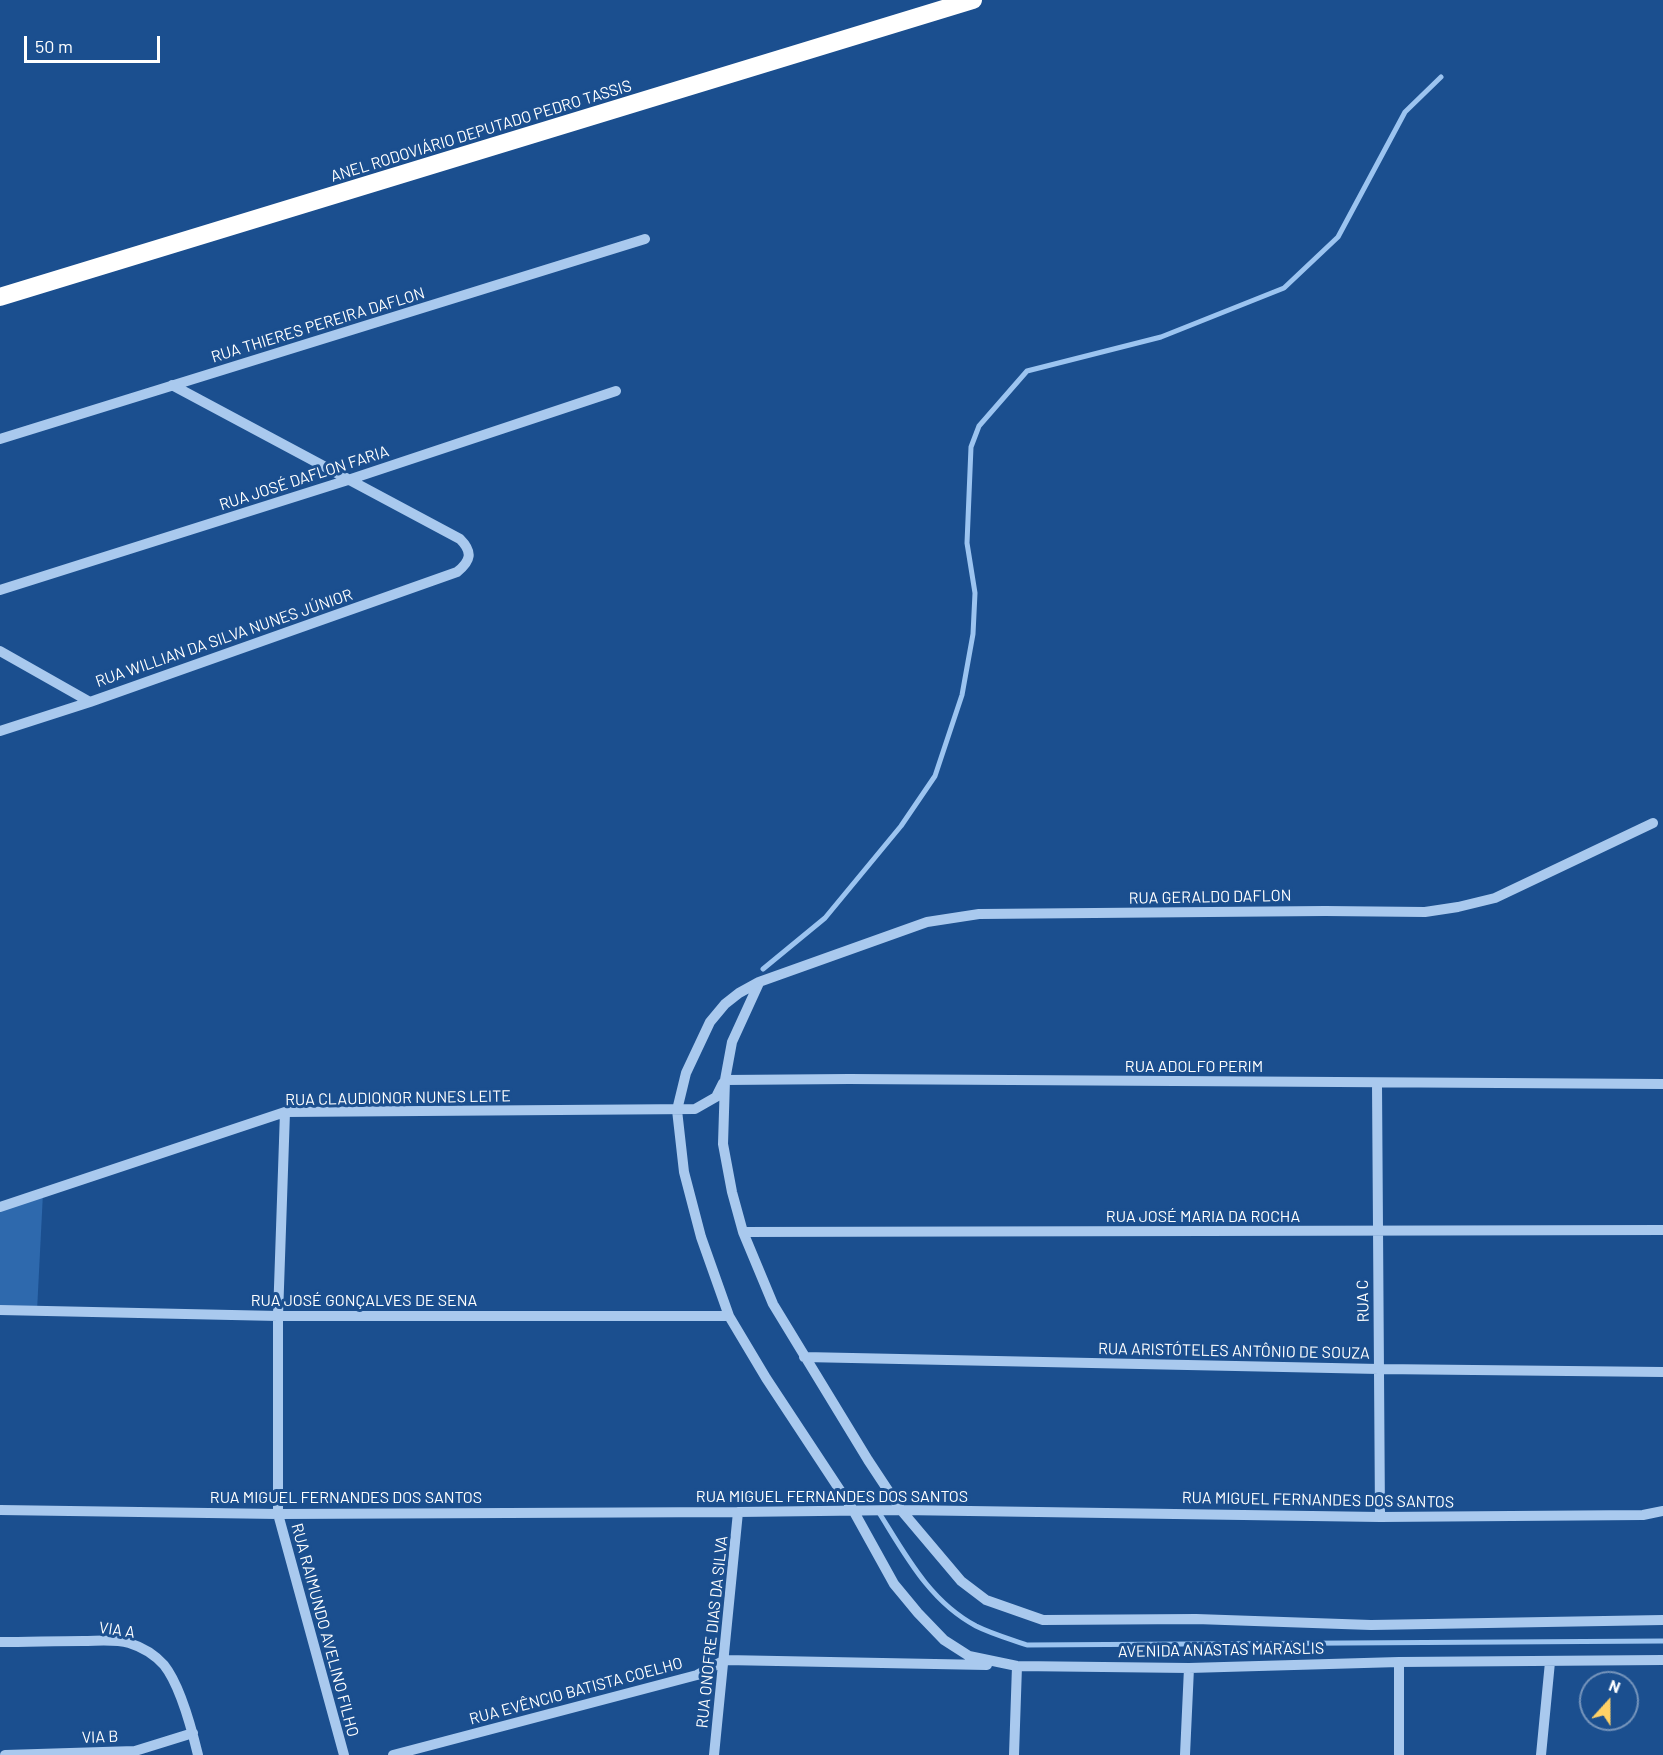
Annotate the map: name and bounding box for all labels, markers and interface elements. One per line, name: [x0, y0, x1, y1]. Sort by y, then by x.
scale bar: [27, 24, 164, 62]
text: 50 m: [35, 35, 73, 57]
street label: ANEL RODOVIÁRIO DEPUTADO PEDRO TASSIS: [328, 76, 634, 186]
street label: RUA THIERES PEREIRA DAFLON: [209, 283, 427, 367]
street label: RUA JOSÉ DAFLON FARIA: [217, 442, 391, 514]
street label: RUA WILLIAN DA SILVA NUNES JÚNIOR: [93, 585, 355, 691]
street label: RUA GERALDO DAFLON: [1128, 886, 1292, 908]
street label: RUA ADOLFO PERIM: [1125, 1057, 1263, 1077]
street label: RUA CLAUDIONOR NUNES LEITE: [285, 1086, 511, 1110]
street label: RUA JOSÉ MARIA DA ROCHA: [1106, 1207, 1300, 1227]
street label: RUA C: [1353, 1280, 1373, 1322]
street label: RUA JOSÉ GONÇALVES DE SENA: [251, 1291, 477, 1311]
street label: RUA ARISTÓTELES ANTÔNIO DE SOUZA: [1098, 1339, 1370, 1363]
street label: RUA MIGUEL FERNANDES DOS SANTOS: [696, 1487, 968, 1507]
street label: RUA MIGUEL FERNANDES DOS SANTOS: [210, 1488, 482, 1508]
street label: RUA MIGUEL FERNANDES DOS SANTOS: [1182, 1488, 1454, 1512]
street label: RUA RAIMUNDO AVELINO FILHO: [287, 1521, 363, 1739]
street label: RUA ONOFRE DIAS DA SILVA: [692, 1535, 732, 1729]
street label: VIA A: [98, 1618, 136, 1642]
street label: AVENIDA ANASTAS MARASLIS: [1118, 1639, 1324, 1661]
street label: RUA EVÊNCIO BATISTA COELHO: [467, 1653, 685, 1729]
north arrow: [1579, 1671, 1639, 1731]
text: N: [1607, 1675, 1623, 1696]
street label: VIA B: [81, 1727, 119, 1747]

